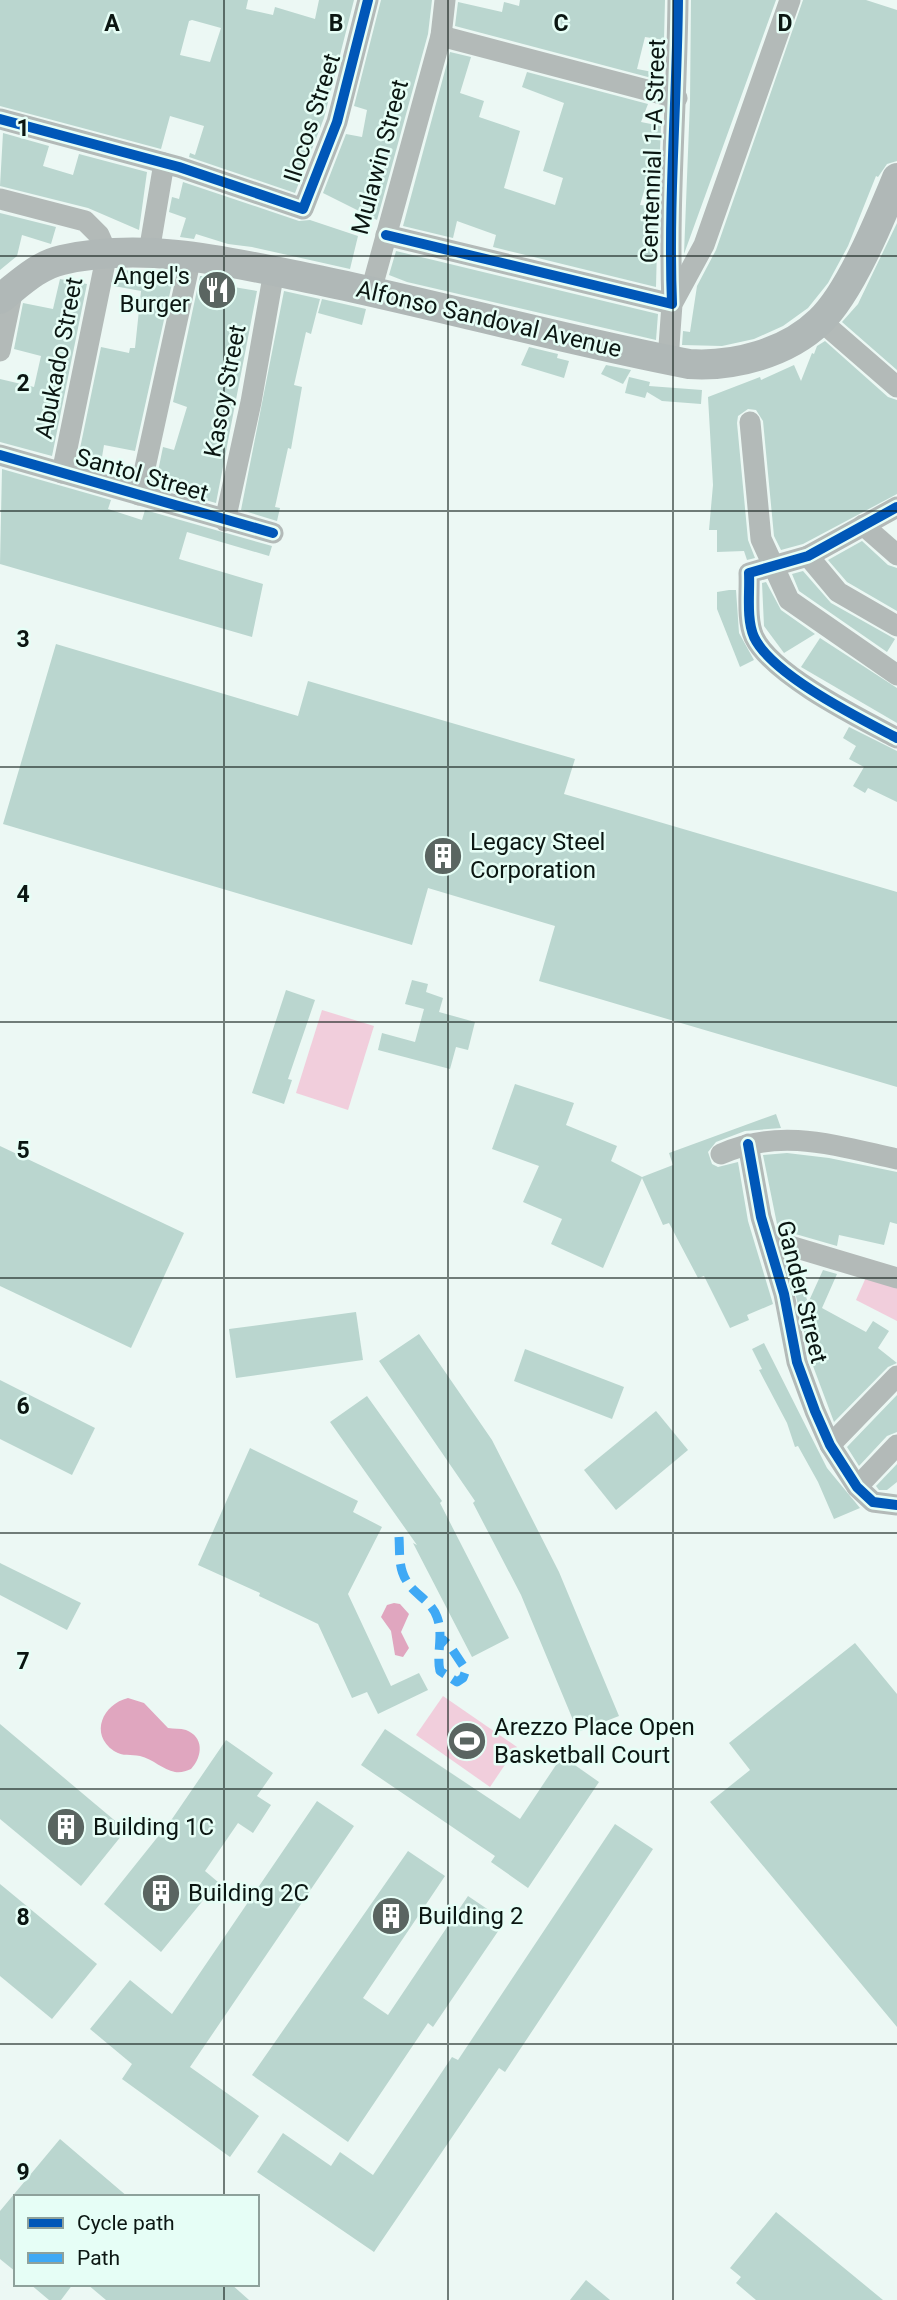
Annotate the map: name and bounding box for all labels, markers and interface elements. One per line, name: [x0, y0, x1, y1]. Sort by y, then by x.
text: A: [104, 10, 120, 37]
text: B: [329, 10, 343, 37]
text: C: [553, 10, 569, 37]
text: D: [778, 10, 792, 37]
street label: Centennial 1-A Street: [635, 38, 671, 264]
street label: Ilocos Street: [278, 50, 346, 186]
street label: Mulawin Street: [346, 76, 414, 238]
text: 1: [16, 115, 30, 142]
place label: Angel's Burger: [113, 262, 190, 318]
restaurant icon: Angel's Burger: [196, 269, 238, 311]
street label: Abukado Street: [30, 275, 88, 441]
street label: Alfonso Sandoval Avenue: [354, 275, 624, 363]
street label: Kasoy Street: [198, 322, 252, 460]
text: 2: [16, 370, 30, 397]
street label: Santol Street: [72, 443, 212, 507]
text: 3: [16, 626, 30, 653]
place label: Legacy Steel Corporation: [470, 828, 605, 884]
building icon: Legacy Steel Corporation: [422, 835, 464, 877]
text: 4: [16, 881, 30, 908]
text: 5: [16, 1137, 30, 1164]
street label: Gander Street: [771, 1218, 833, 1367]
text: 6: [16, 1393, 30, 1420]
text: 7: [16, 1648, 30, 1675]
place label: Arezzo Place Open Basketball Court: [494, 1713, 695, 1769]
sports icon: Arezzo Place Open Basketball Court: [446, 1720, 488, 1762]
building icon: Building 1C: [45, 1806, 87, 1848]
place label: Building 1C: [93, 1813, 214, 1841]
building icon: Building 2C: [140, 1872, 182, 1914]
place label: Building 2C: [188, 1879, 309, 1907]
building icon: Building 2: [370, 1895, 412, 1937]
place label: Building 2: [418, 1902, 523, 1930]
text: 8: [16, 1904, 30, 1931]
text: 9: [16, 2159, 30, 2186]
legend: [14, 2195, 259, 2286]
text: Cycle path: [77, 2211, 175, 2235]
text: Path: [77, 2246, 120, 2270]

